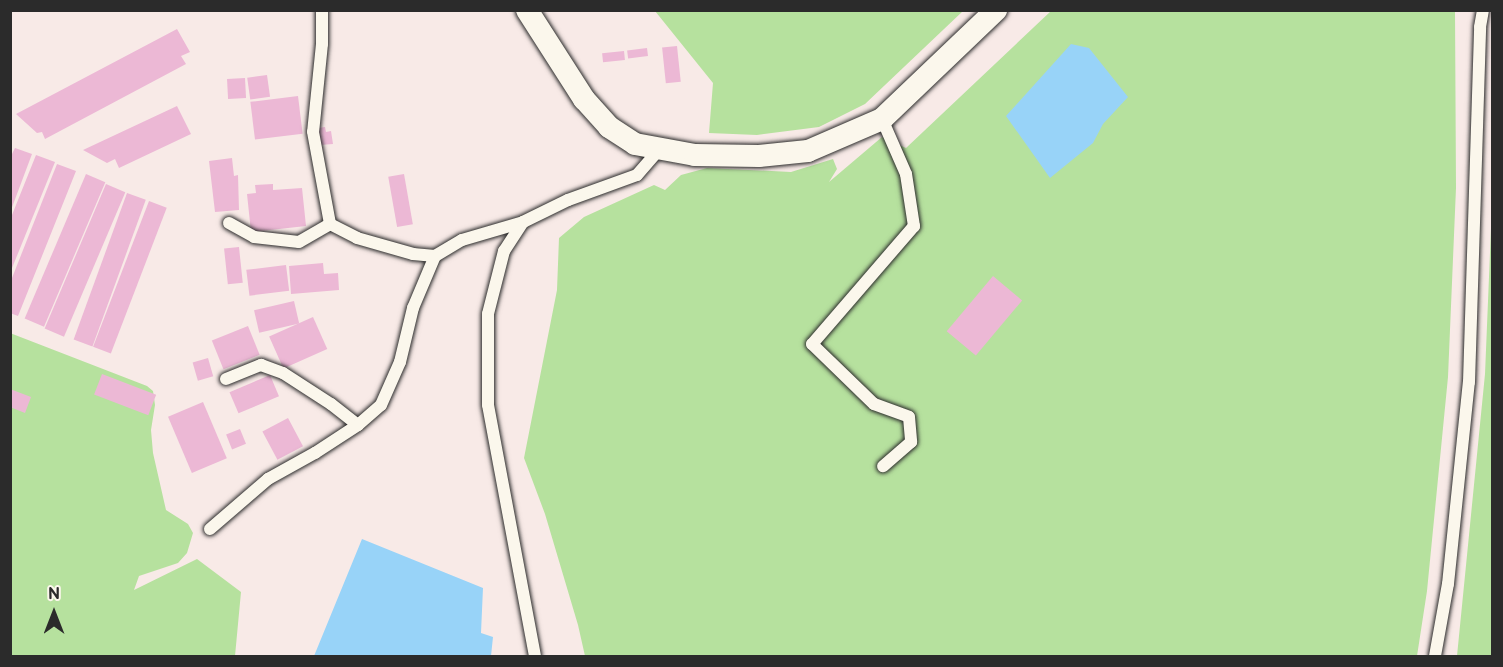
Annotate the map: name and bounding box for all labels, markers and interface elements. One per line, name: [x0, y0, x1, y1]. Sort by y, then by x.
north arrow: [24, 583, 84, 643]
text: N: [48, 585, 60, 604]

